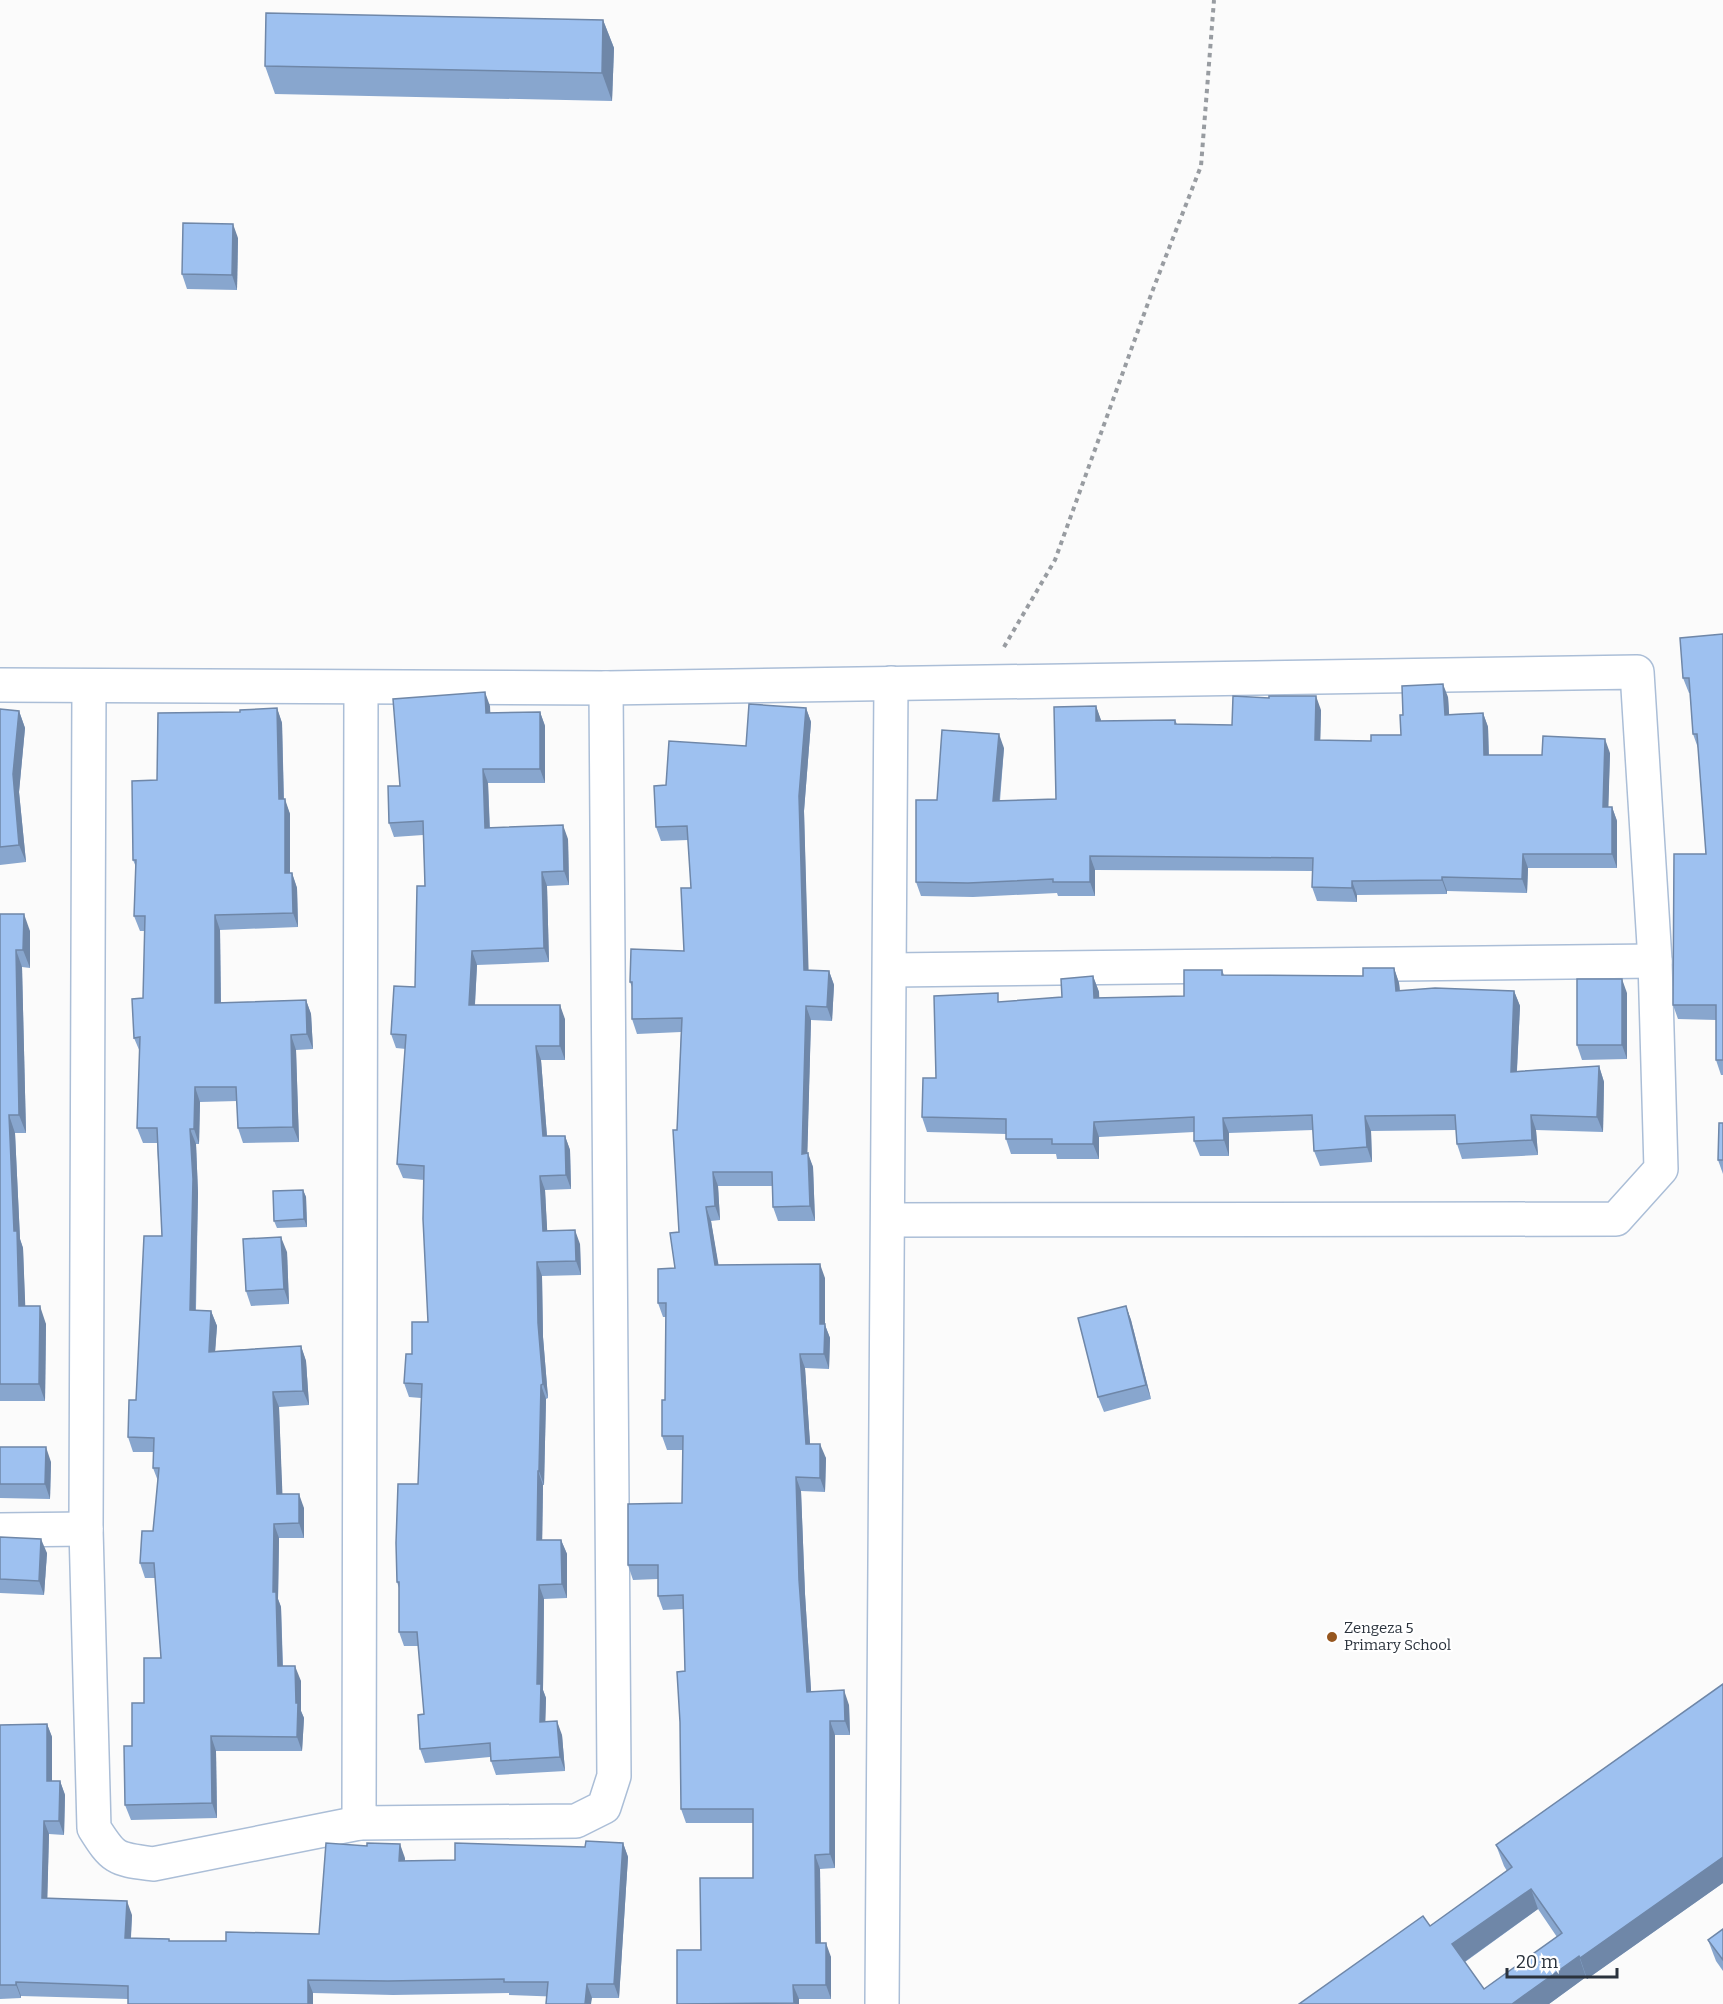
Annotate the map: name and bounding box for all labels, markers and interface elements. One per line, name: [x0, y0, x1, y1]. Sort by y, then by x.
place label: Zengeza 5 Primary School: [1344, 1619, 1451, 1654]
marker: Zengeza 5 Primary School: [1325, 1630, 1339, 1644]
scale bar: [1507, 1941, 1616, 1979]
text: 20 m: [1516, 1951, 1558, 1973]

